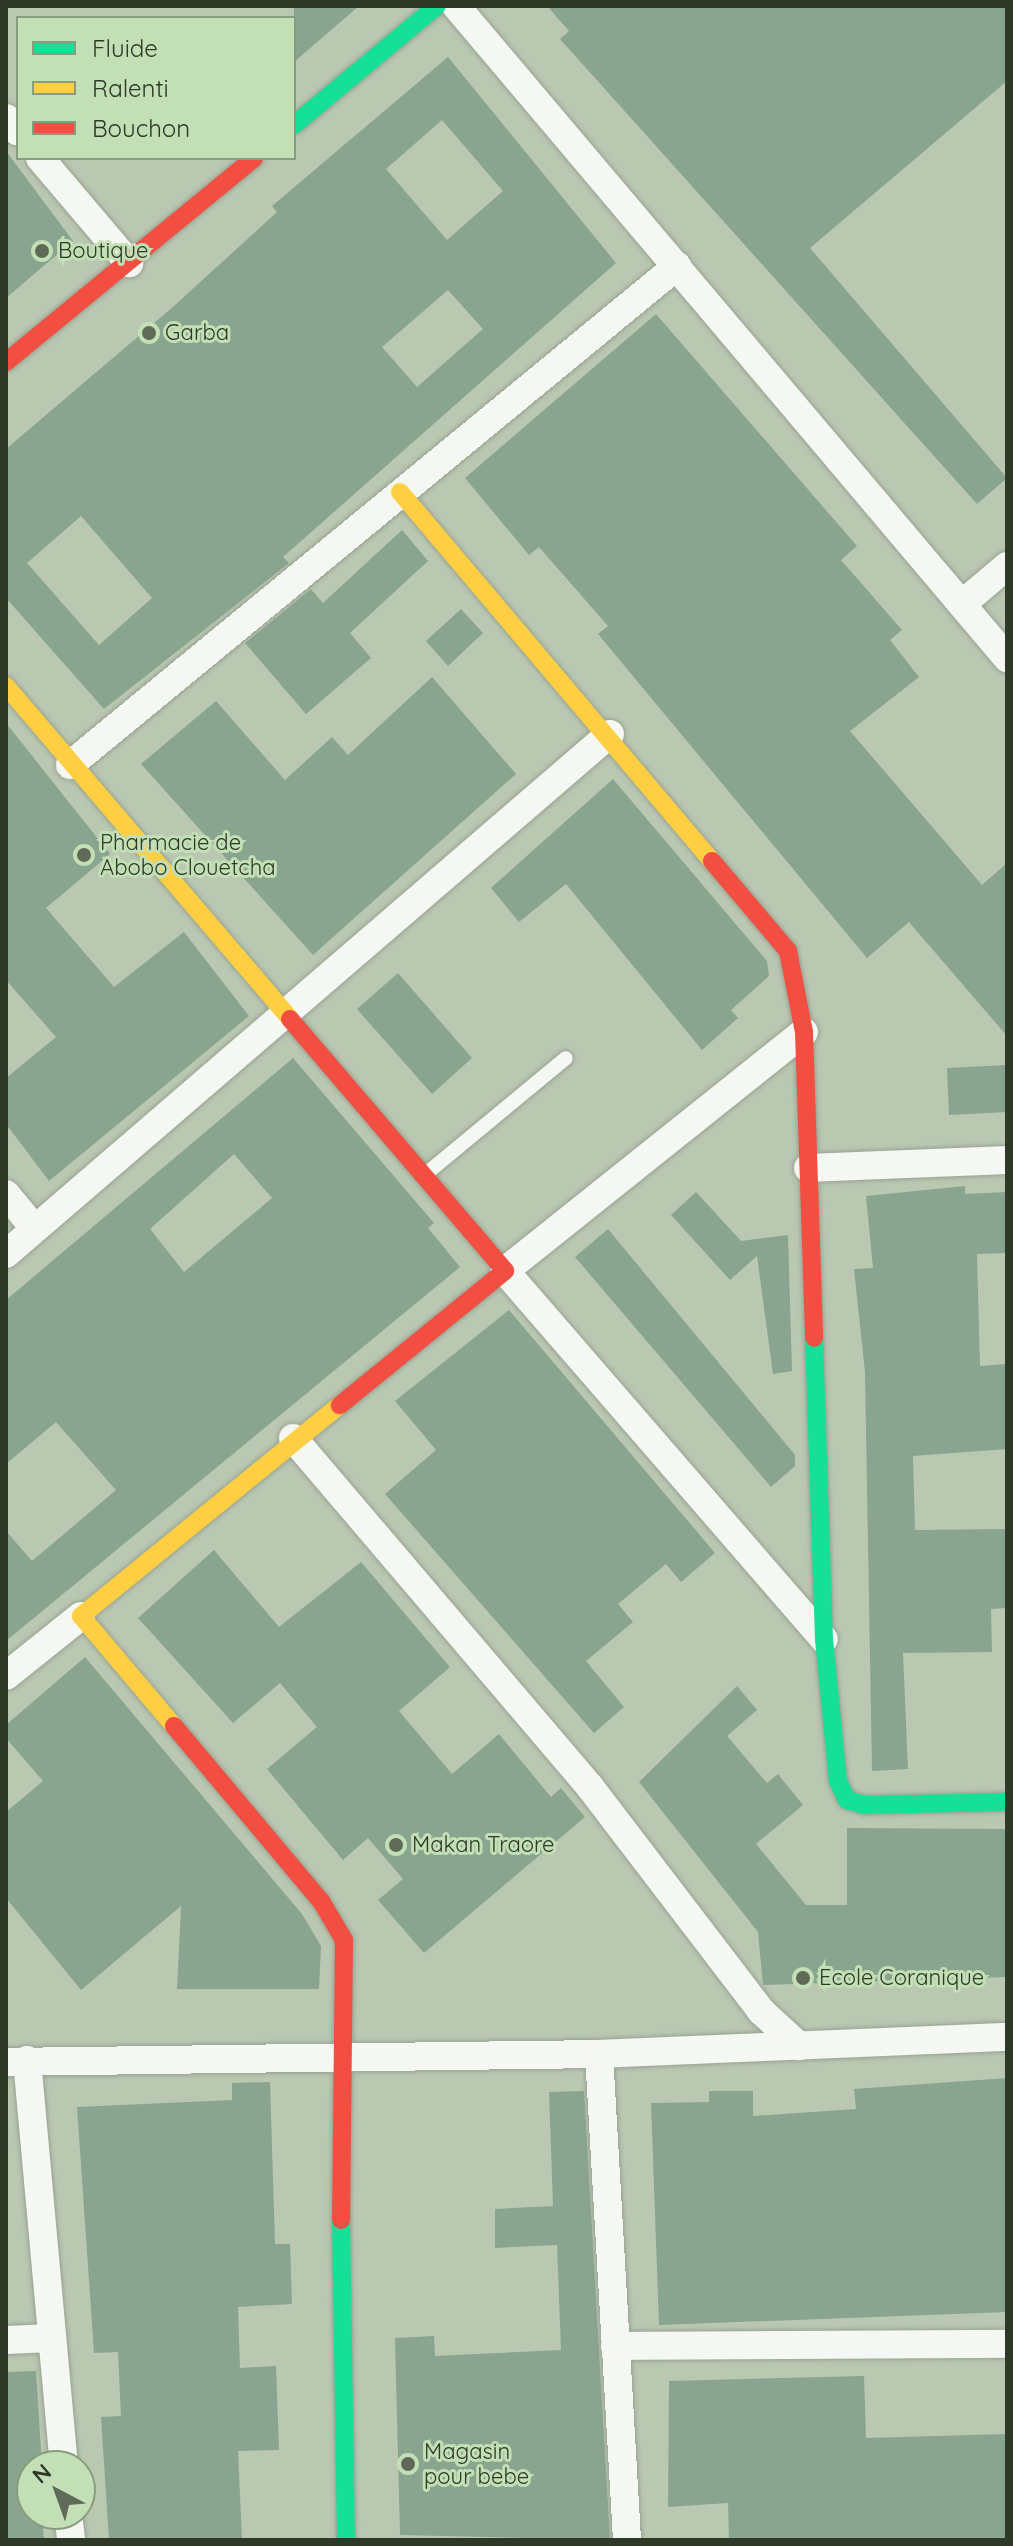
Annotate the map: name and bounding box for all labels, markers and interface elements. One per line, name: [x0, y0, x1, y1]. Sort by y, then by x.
legend: [16, 16, 296, 160]
text: Fluide: [92, 33, 158, 63]
text: Ralenti: [92, 73, 169, 103]
text: Bouchon: [92, 113, 190, 143]
place label: Boutique: [58, 238, 149, 264]
marker: Boutique: [33, 242, 51, 260]
place label: Garba: [165, 320, 229, 346]
marker: Garba: [140, 324, 158, 342]
place label: Pharmacie de Abobo Clouetcha: [100, 829, 275, 880]
marker: Pharmacie de Abobo Clouetcha: [75, 846, 93, 864]
place label: Makan Traore: [412, 1832, 554, 1858]
marker: Makan Traore: [387, 1836, 405, 1854]
place label: Ecole Coranique: [819, 1965, 984, 1991]
marker: Ecole Coranique: [794, 1969, 812, 1987]
place label: Magasin pour bebe: [424, 2438, 529, 2490]
north arrow: [16, 2450, 96, 2530]
marker: Magasin pour bebe: [399, 2455, 417, 2473]
text: N: [26, 2458, 57, 2489]

